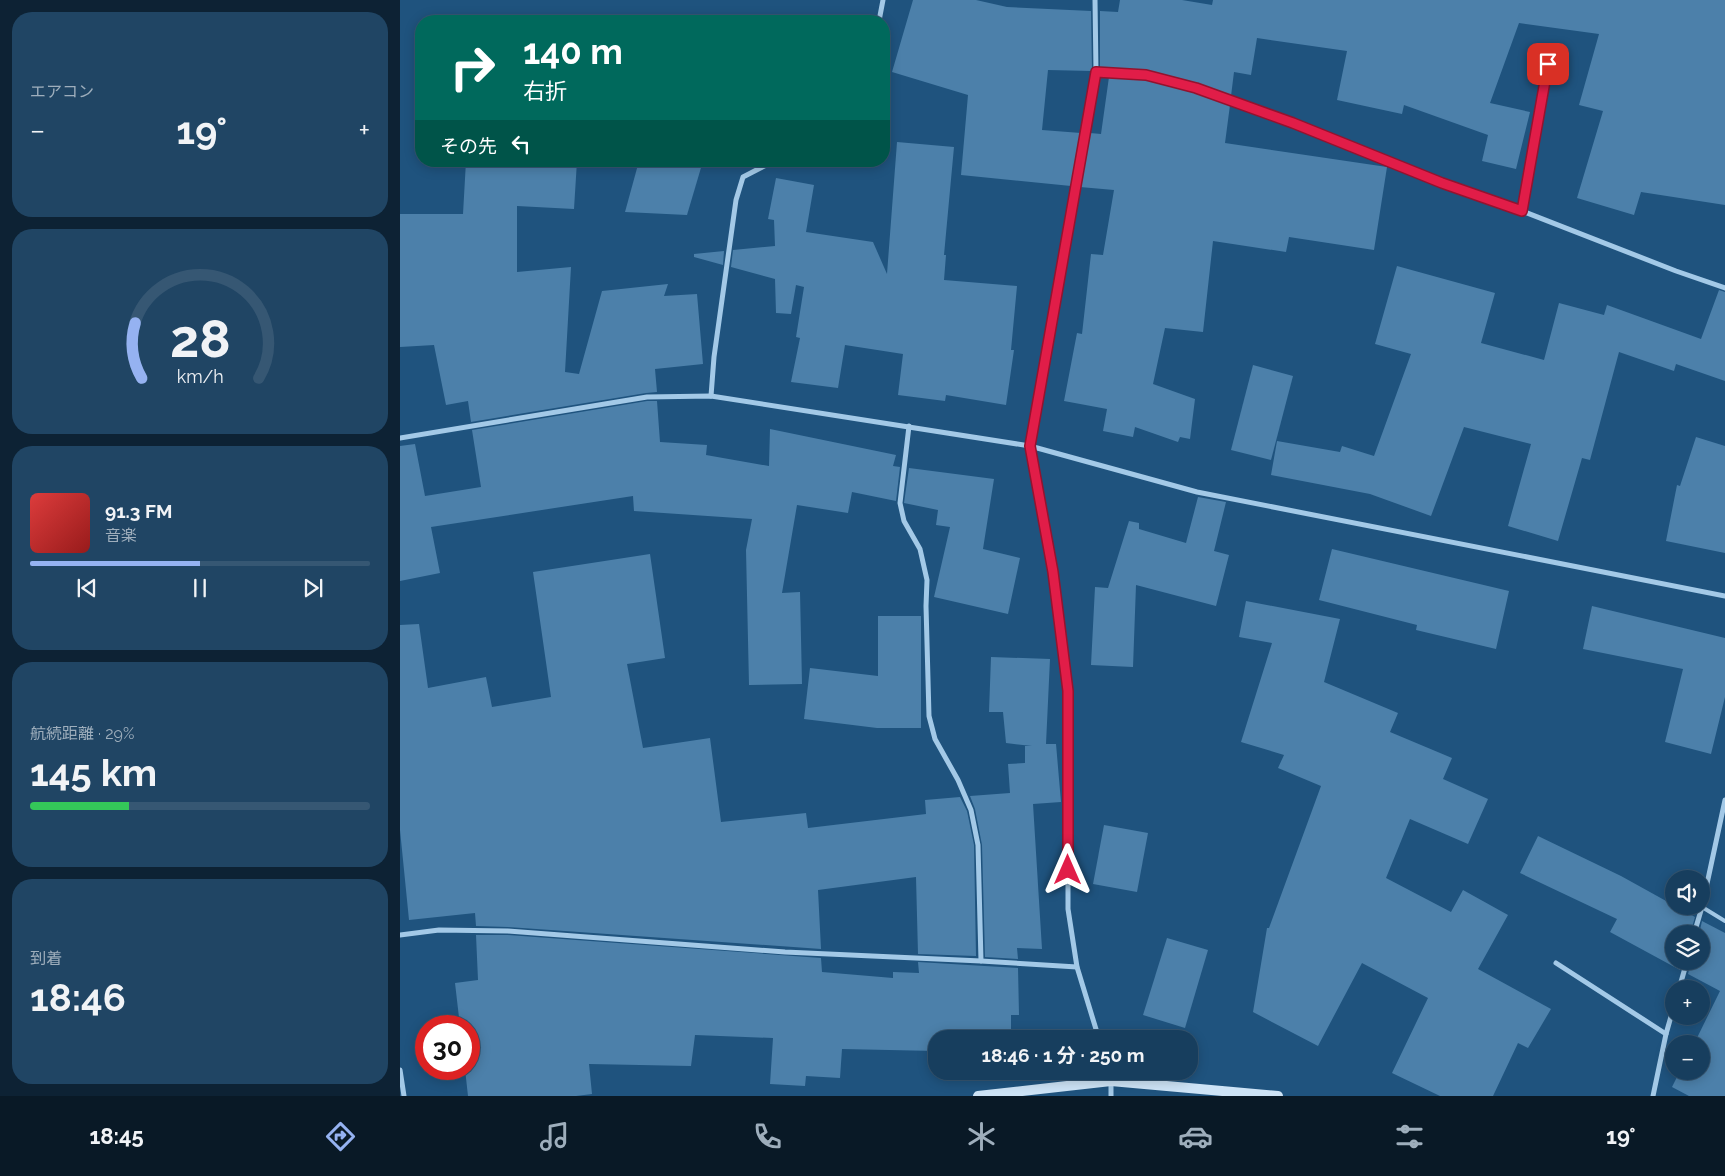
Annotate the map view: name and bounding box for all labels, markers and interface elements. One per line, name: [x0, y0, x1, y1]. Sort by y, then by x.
text: 140 m: [523, 31, 623, 72]
icon: right: [440, 35, 505, 100]
pin: [1527, 43, 1569, 85]
icon: arrive: [1534, 50, 1562, 78]
text: 右折: [523, 78, 567, 104]
text: エアコン: [30, 82, 94, 101]
text: 19°: [176, 108, 227, 153]
text: −: [30, 114, 45, 147]
text: +: [358, 114, 370, 147]
icon: left: [507, 130, 535, 158]
text: その先: [440, 135, 497, 157]
text: 28: [170, 308, 230, 369]
text: km/h: [176, 366, 224, 387]
text: 91.3 FM: [105, 500, 172, 522]
text: 音楽: [105, 526, 137, 545]
icon: previous: [73, 574, 101, 602]
icon: pause: [186, 574, 214, 602]
icon: next: [299, 574, 327, 602]
text: 航続距離 · 29%: [30, 724, 134, 743]
text: 145 km: [30, 750, 157, 795]
position arrow: [1041, 843, 1093, 895]
map controls: [1665, 870, 1710, 1080]
button: sound: [1665, 870, 1710, 915]
button: layers: [1665, 925, 1710, 970]
text: 到着: [30, 949, 62, 968]
text: 18:46: [30, 975, 126, 1020]
button: +: [1665, 980, 1710, 1025]
speed limit sign: 30: [415, 1015, 480, 1080]
button: −: [1665, 1035, 1710, 1080]
text: 18:46 · 1 分 · 250 m: [982, 1044, 1144, 1066]
icon: directions: [323, 1119, 358, 1154]
icon: music: [537, 1119, 572, 1154]
icon: phone: [750, 1119, 785, 1154]
icon: climate: [964, 1119, 999, 1154]
icon: car: [1178, 1119, 1213, 1154]
icon: filters: [1392, 1119, 1427, 1154]
text: 18:45: [89, 1123, 144, 1149]
text: 19°: [1606, 1123, 1636, 1149]

